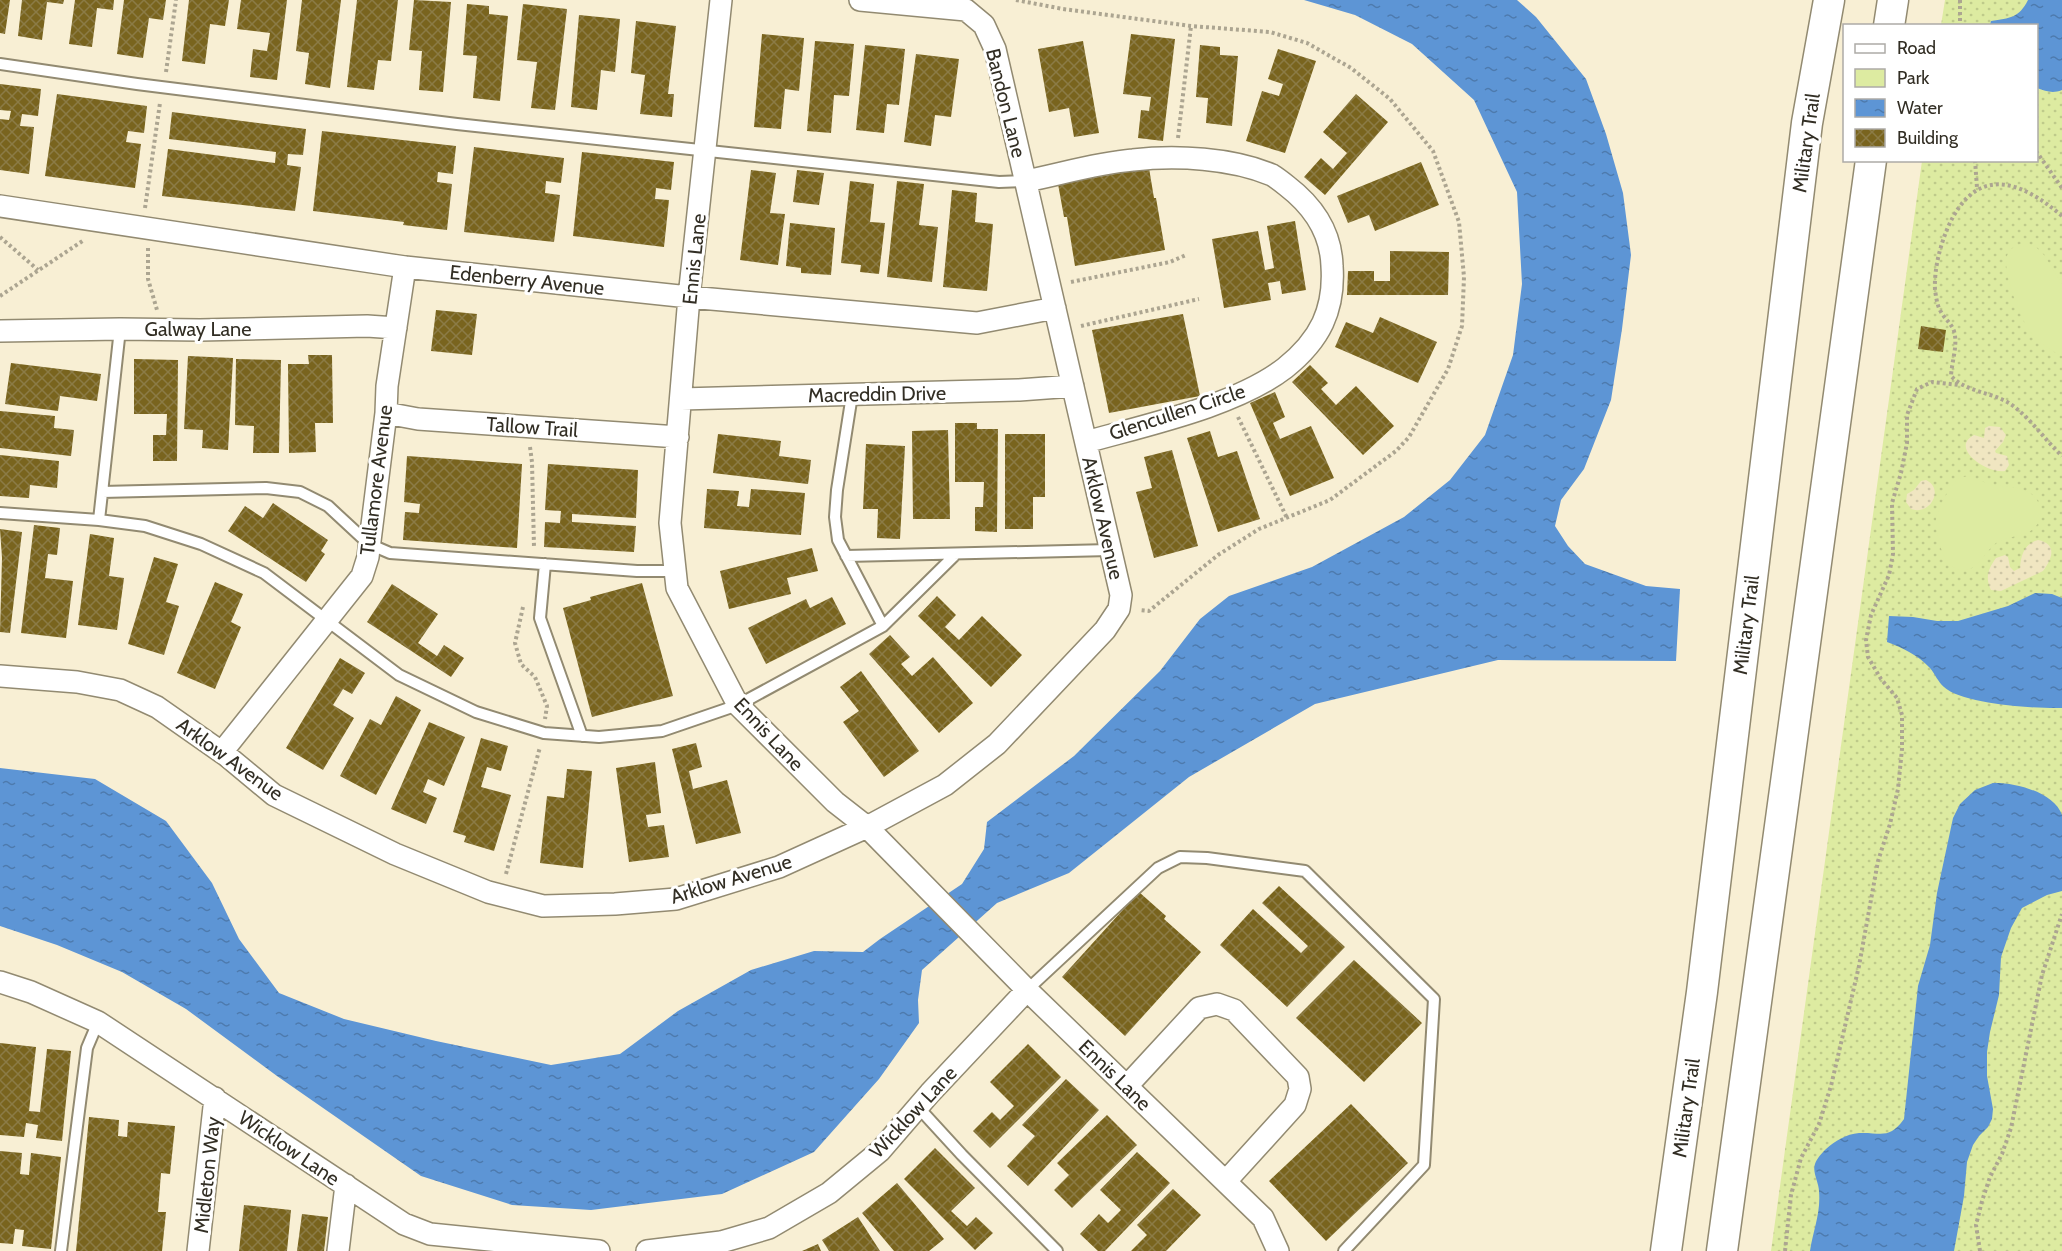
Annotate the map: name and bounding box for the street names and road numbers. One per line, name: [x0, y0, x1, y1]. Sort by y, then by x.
street label: Bandon Lane: [981, 46, 1031, 160]
street label: Military Trail: [1787, 91, 1825, 194]
street label: Ennis Lane: [677, 212, 711, 306]
street label: Edenberry Avenue: [449, 260, 605, 300]
street label: Galway Lane: [145, 317, 251, 341]
street label: Glencullen Circle: [1106, 379, 1248, 445]
street label: Macreddin Drive: [808, 381, 946, 407]
street label: Tullamore Avenue: [355, 403, 397, 557]
street label: Tallow Trail: [485, 412, 579, 442]
street label: Arklow Avenue: [1077, 454, 1129, 582]
street label: Military Trail: [1728, 574, 1764, 676]
street label: Ennis Lane: [729, 692, 809, 776]
street label: Arklow Avenue: [172, 712, 288, 806]
street label: Arklow Avenue: [667, 849, 795, 909]
street label: Ennis Lane: [1074, 1035, 1156, 1115]
street label: Military Trail: [1667, 1056, 1705, 1159]
street label: Wicklow Lane: [864, 1061, 962, 1163]
street label: Wicklow Lane: [234, 1105, 344, 1191]
street label: Midleton Way: [189, 1116, 225, 1234]

